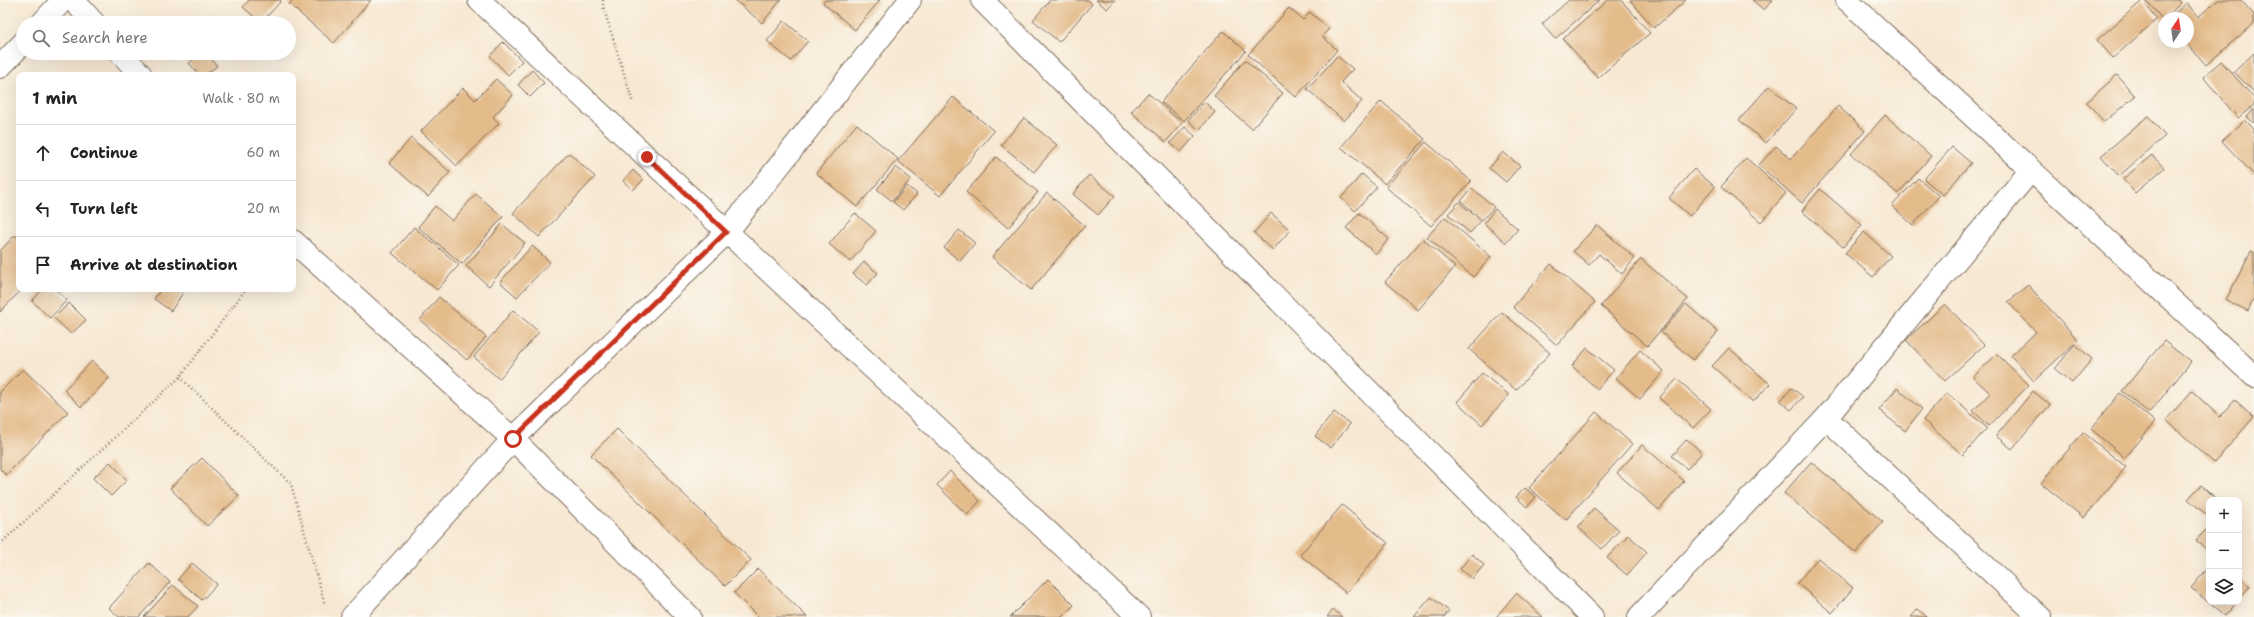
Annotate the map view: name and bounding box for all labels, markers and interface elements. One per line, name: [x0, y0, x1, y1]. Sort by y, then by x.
north arrow: [2158, 12, 2194, 48]
search box: [16, 16, 296, 60]
icon: search: [30, 27, 52, 49]
text: Search here: [62, 28, 148, 48]
text: 1 min: [32, 87, 77, 109]
text: Walk · 80 m: [202, 90, 280, 107]
icon: ahead: [32, 142, 54, 164]
text: Continue: [70, 143, 138, 163]
text: 60 m: [247, 144, 280, 161]
route end: [638, 148, 656, 166]
icon: left: [32, 198, 54, 220]
text: Turn left: [70, 199, 138, 219]
text: 20 m: [247, 200, 280, 217]
icon: arrive: [32, 254, 54, 276]
text: Arrive at destination: [70, 255, 238, 275]
route start: [504, 430, 522, 448]
map controls: [2206, 497, 2242, 605]
button: +: [2206, 497, 2242, 533]
button: −: [2206, 533, 2242, 569]
button: layers: [2206, 569, 2242, 605]

